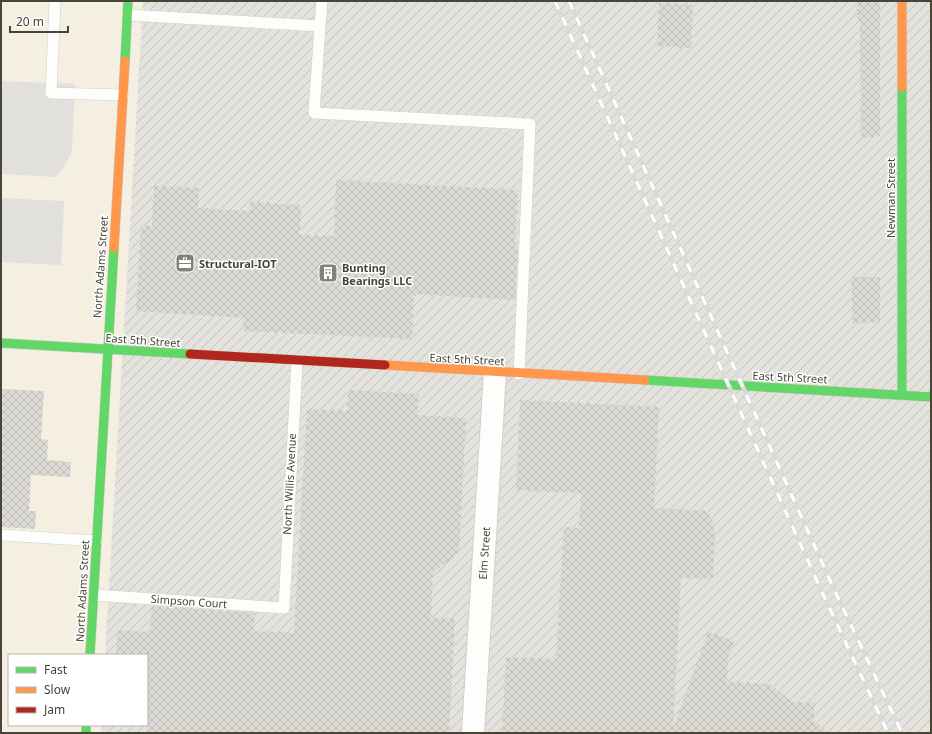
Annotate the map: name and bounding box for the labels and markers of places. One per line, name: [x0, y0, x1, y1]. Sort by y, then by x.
office icon: Structural-IOT: [174, 252, 196, 274]
place label: Structural-IOT: [199, 256, 277, 271]
place label: Bunting Bearings LLC: [342, 260, 412, 288]
building icon: Bunting Bearings LLC: [317, 262, 339, 284]

